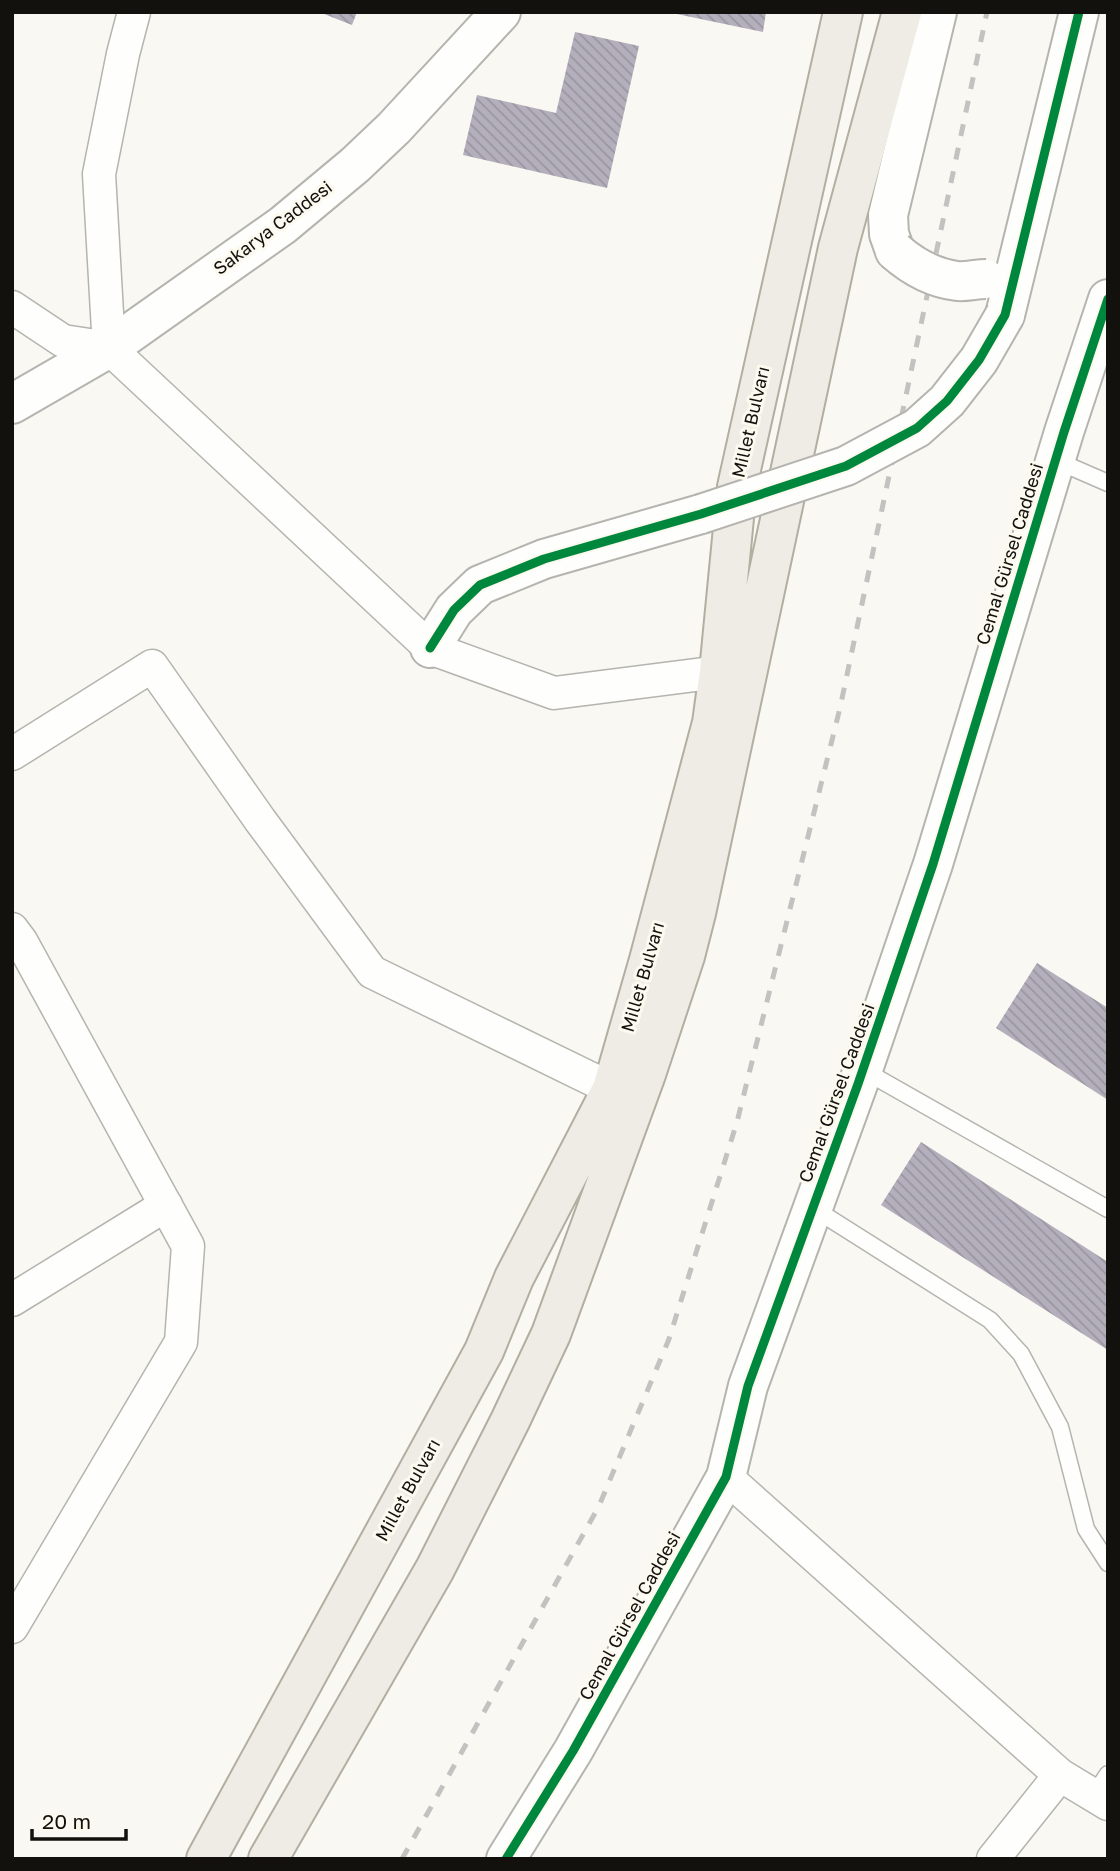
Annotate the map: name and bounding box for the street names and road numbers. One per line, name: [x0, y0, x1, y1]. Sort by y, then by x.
street label: Sakarya Caddesi: [209, 175, 336, 279]
street label: Millet Bulvarı: [727, 364, 774, 480]
street label: Cemal Gürsel Caddesi: [971, 460, 1047, 647]
street label: Millet Bulvarı: [616, 919, 668, 1034]
street label: Cemal Gürsel Caddesi: [793, 1000, 879, 1185]
street label: Millet Bulvarı: [370, 1434, 444, 1545]
street label: Cemal Gürsel Caddesi: [574, 1527, 685, 1704]

